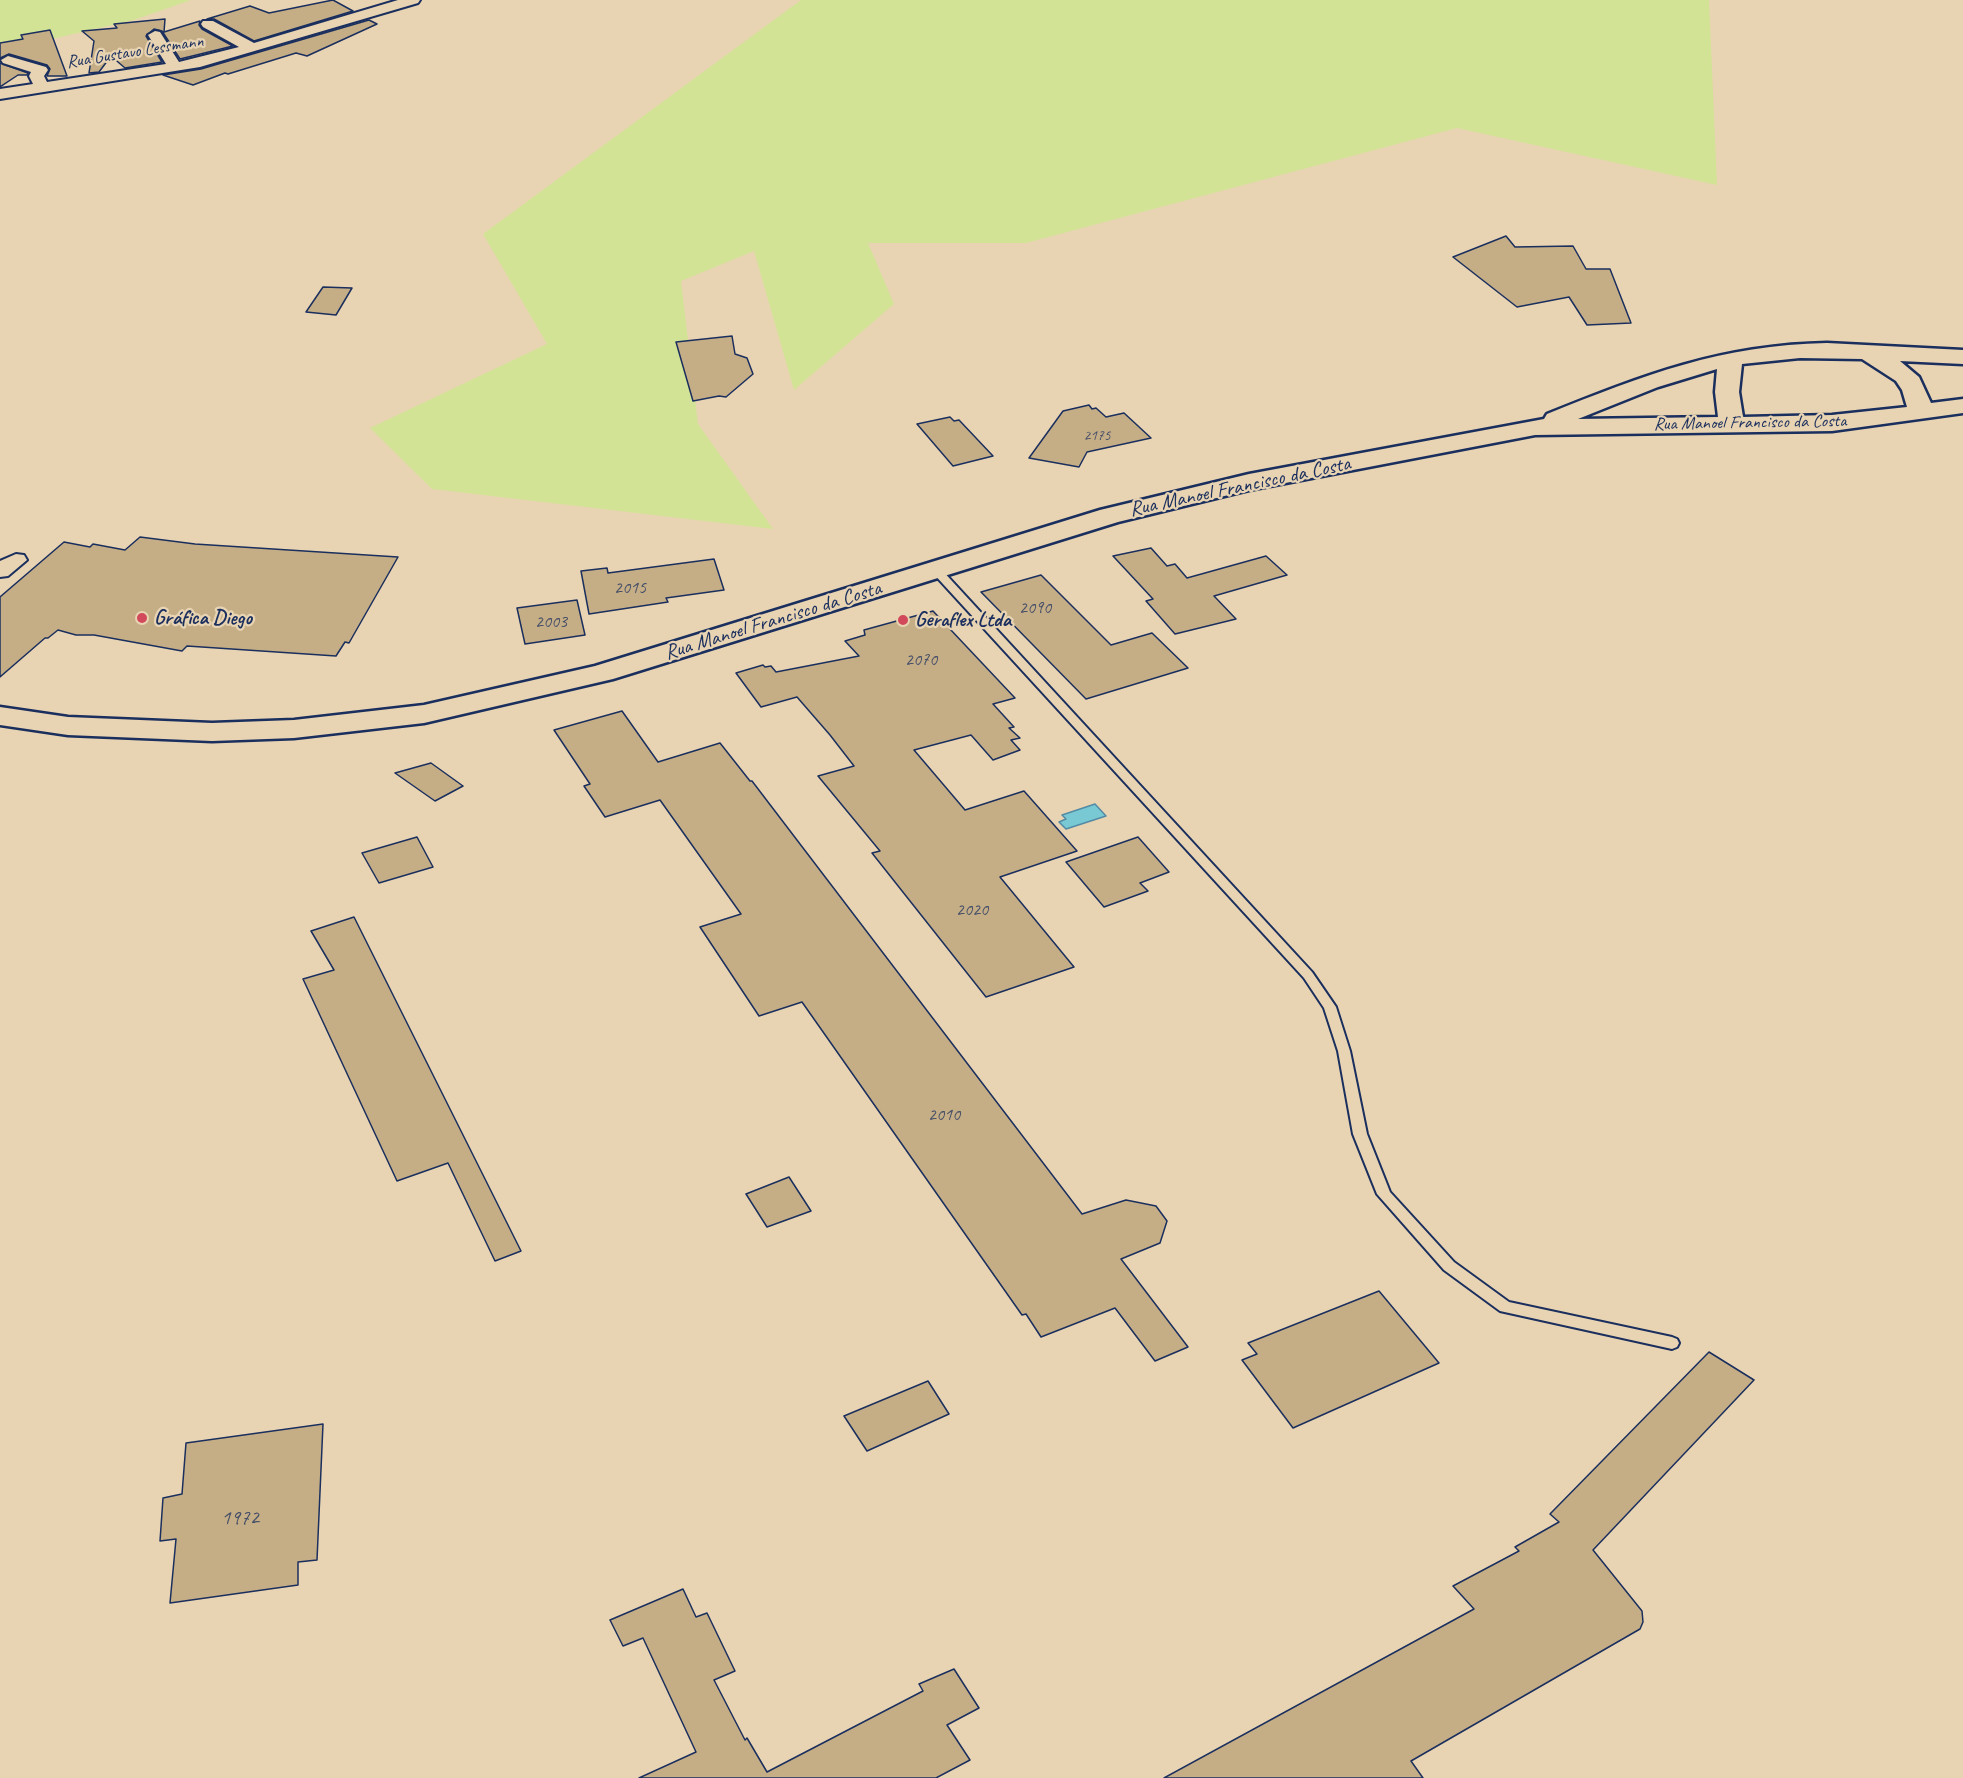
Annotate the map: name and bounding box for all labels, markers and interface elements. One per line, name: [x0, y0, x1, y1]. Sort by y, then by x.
street label: Rua Gustavo Lessmann: [65, 31, 205, 73]
street label: Rua Manoel Francisco da Costa: [1653, 411, 1847, 435]
house number: 2175: [1084, 427, 1110, 445]
street label: Rua Manoel Francisco da Costa: [1127, 451, 1353, 523]
street label: Rua Manoel Francisco da Costa: [662, 576, 884, 666]
house number: 2015: [614, 577, 646, 599]
house number: 2090: [1019, 597, 1051, 619]
place label: Gráfica Diego: [154, 605, 252, 631]
place label: Geraflex Ltda: [915, 607, 1011, 633]
marker: Gráfica Diego: [135, 611, 149, 625]
house number: 2003: [535, 611, 567, 633]
marker: Geraflex Ltda: [896, 613, 910, 627]
house number: 2070: [905, 649, 937, 671]
house number: 2020: [956, 899, 988, 921]
house number: 2010: [928, 1104, 960, 1126]
house number: 1972: [221, 1505, 259, 1531]

